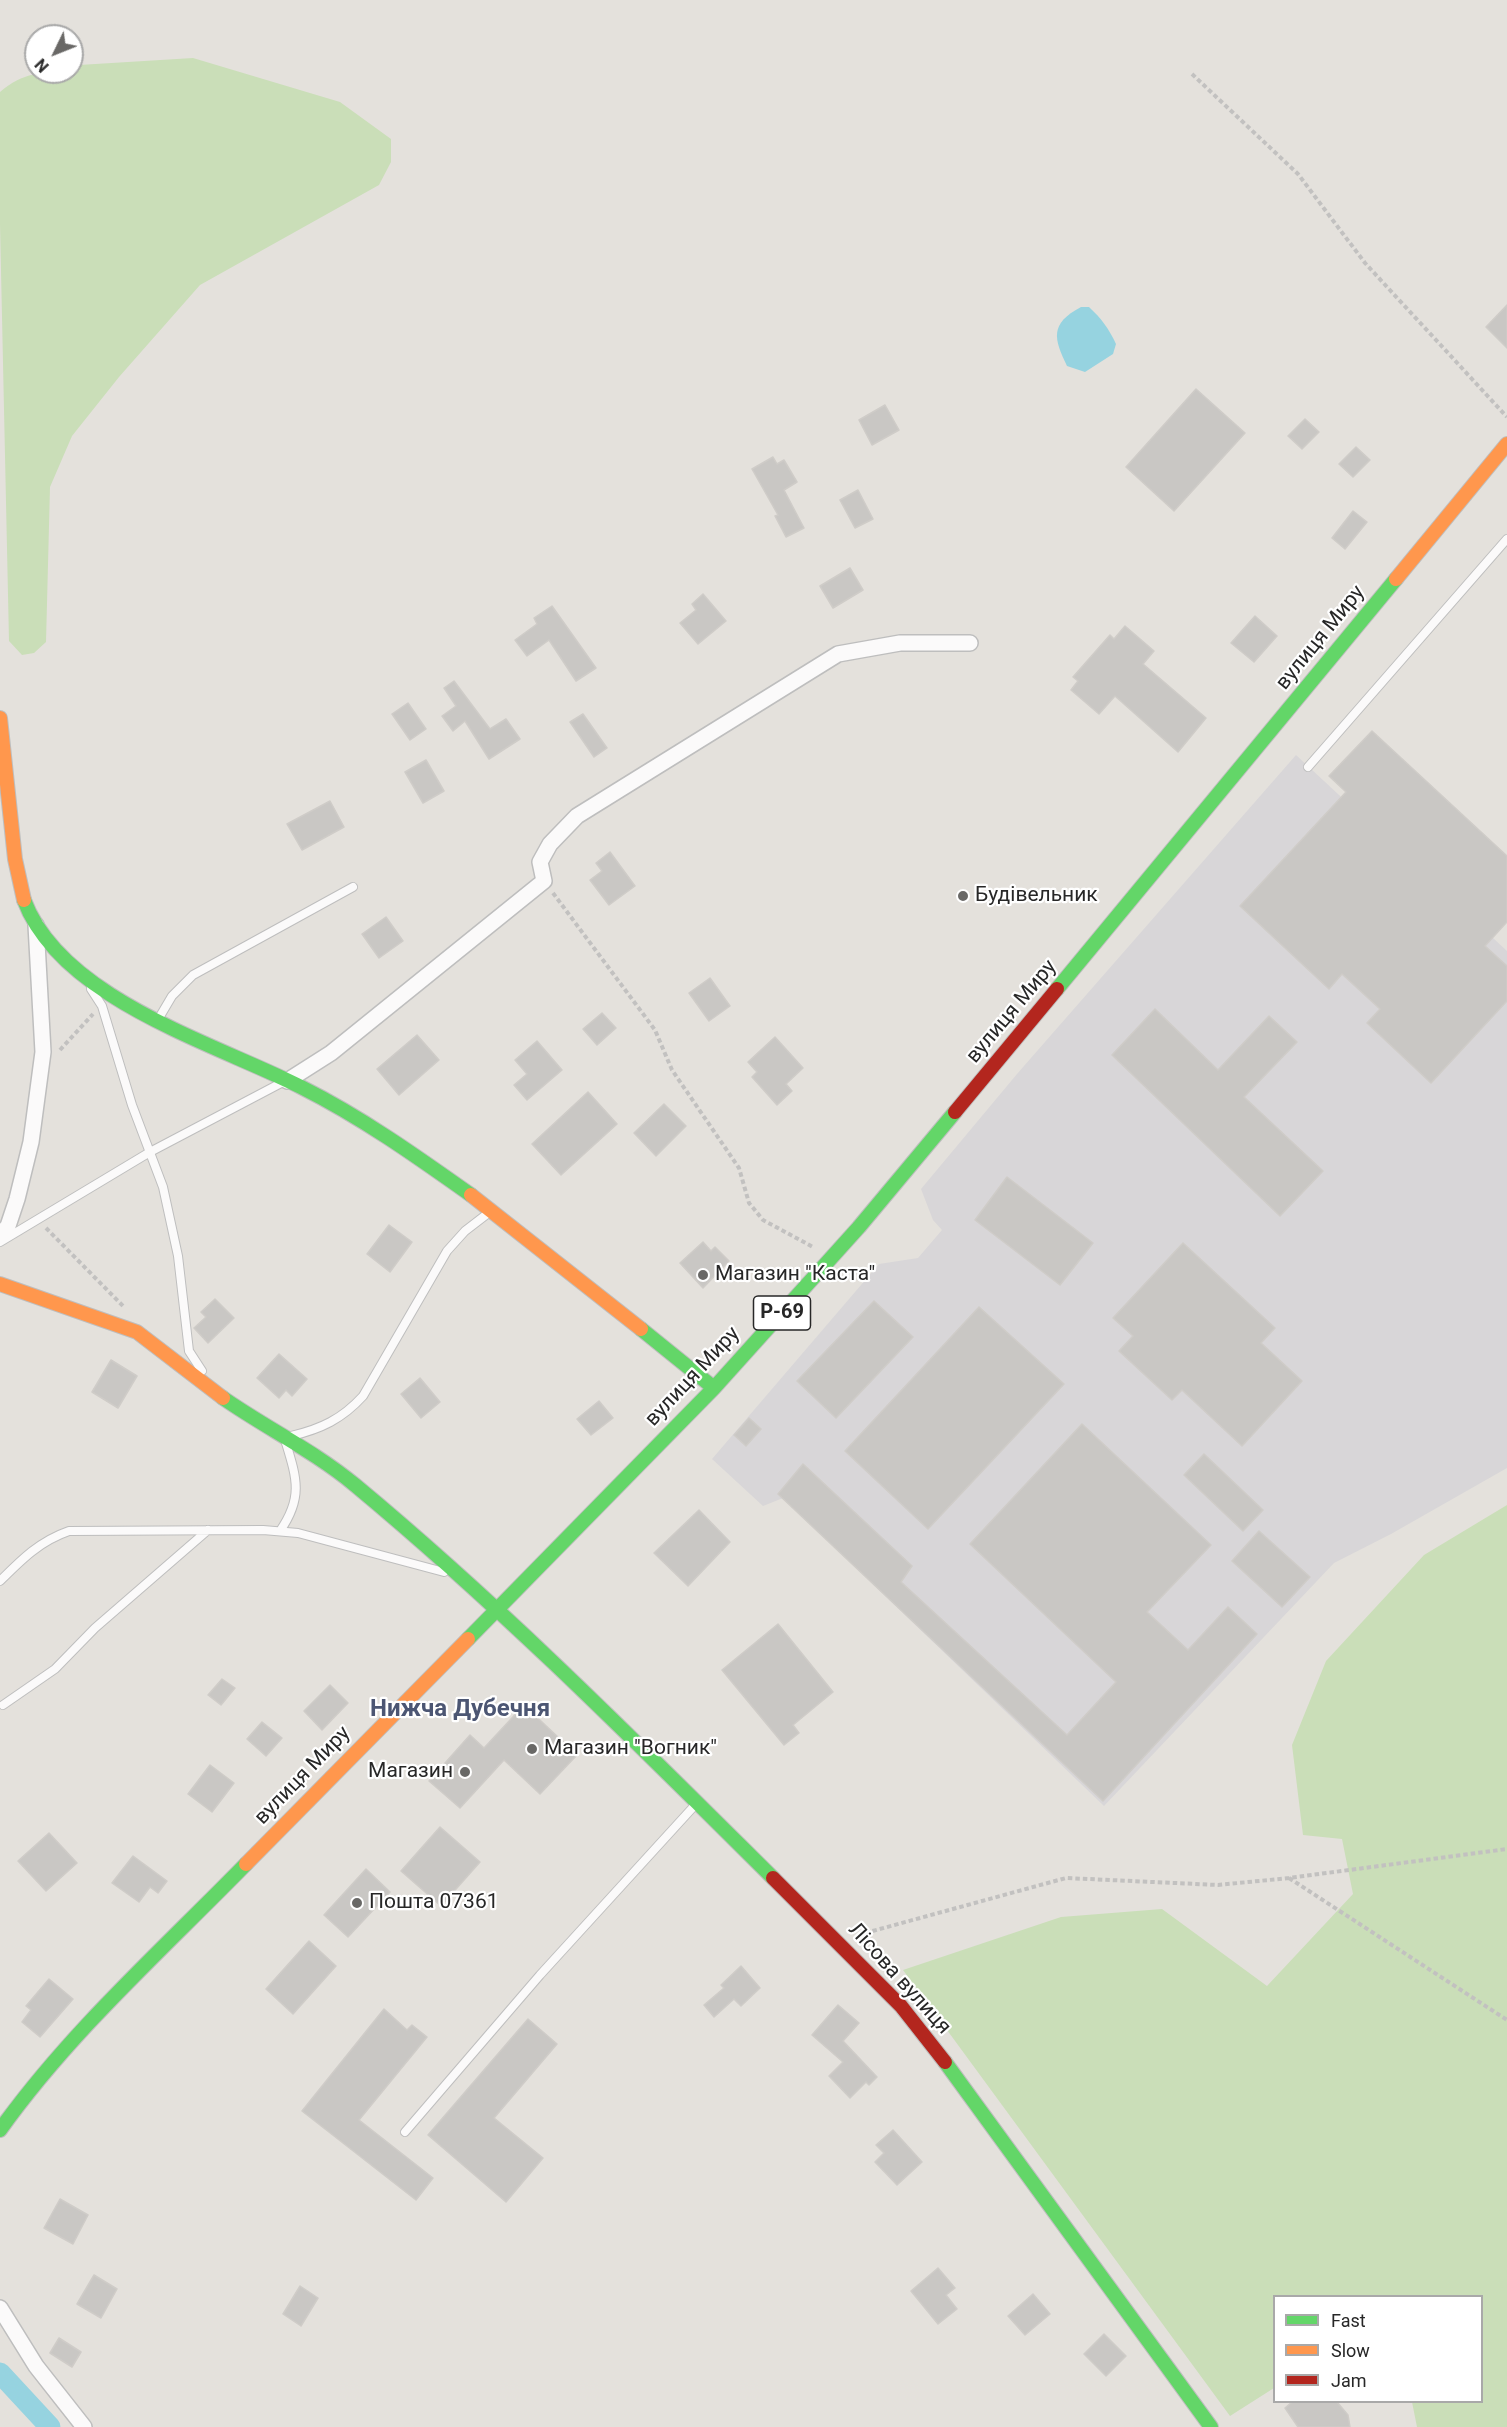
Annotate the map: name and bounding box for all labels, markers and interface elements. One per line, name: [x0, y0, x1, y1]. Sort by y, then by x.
north arrow: [24, 24, 84, 84]
text: N: [31, 55, 53, 76]
street label: вулиця Миру: [1271, 581, 1371, 695]
place label: Будівельник: [975, 883, 1098, 909]
marker: Будівельник: [956, 889, 970, 903]
street label: вулиця Миру: [962, 955, 1062, 1069]
place label: Магазин "Каста": [715, 1262, 875, 1288]
marker: Магазин "Каста": [696, 1268, 710, 1282]
road number: Р-69: [754, 1296, 810, 1330]
street label: вулиця Миру: [640, 1322, 746, 1432]
district label: Нижча Дубечня: [370, 1696, 550, 1724]
street label: вулиця Миру: [250, 1722, 356, 1830]
place label: Магазин "Вогник": [544, 1736, 717, 1762]
marker: Магазин "Вогник": [525, 1742, 539, 1756]
place label: Магазин: [368, 1759, 453, 1785]
marker: Магазин: [458, 1765, 472, 1779]
place label: Пошта 07361: [369, 1890, 499, 1916]
marker: Пошта 07361: [350, 1896, 364, 1910]
street label: Лісова вулиця: [842, 1918, 956, 2040]
legend: [1273, 2295, 1483, 2403]
text: Fast: [1331, 2310, 1366, 2331]
text: Slow: [1331, 2340, 1370, 2361]
text: Jam: [1331, 2370, 1367, 2391]

